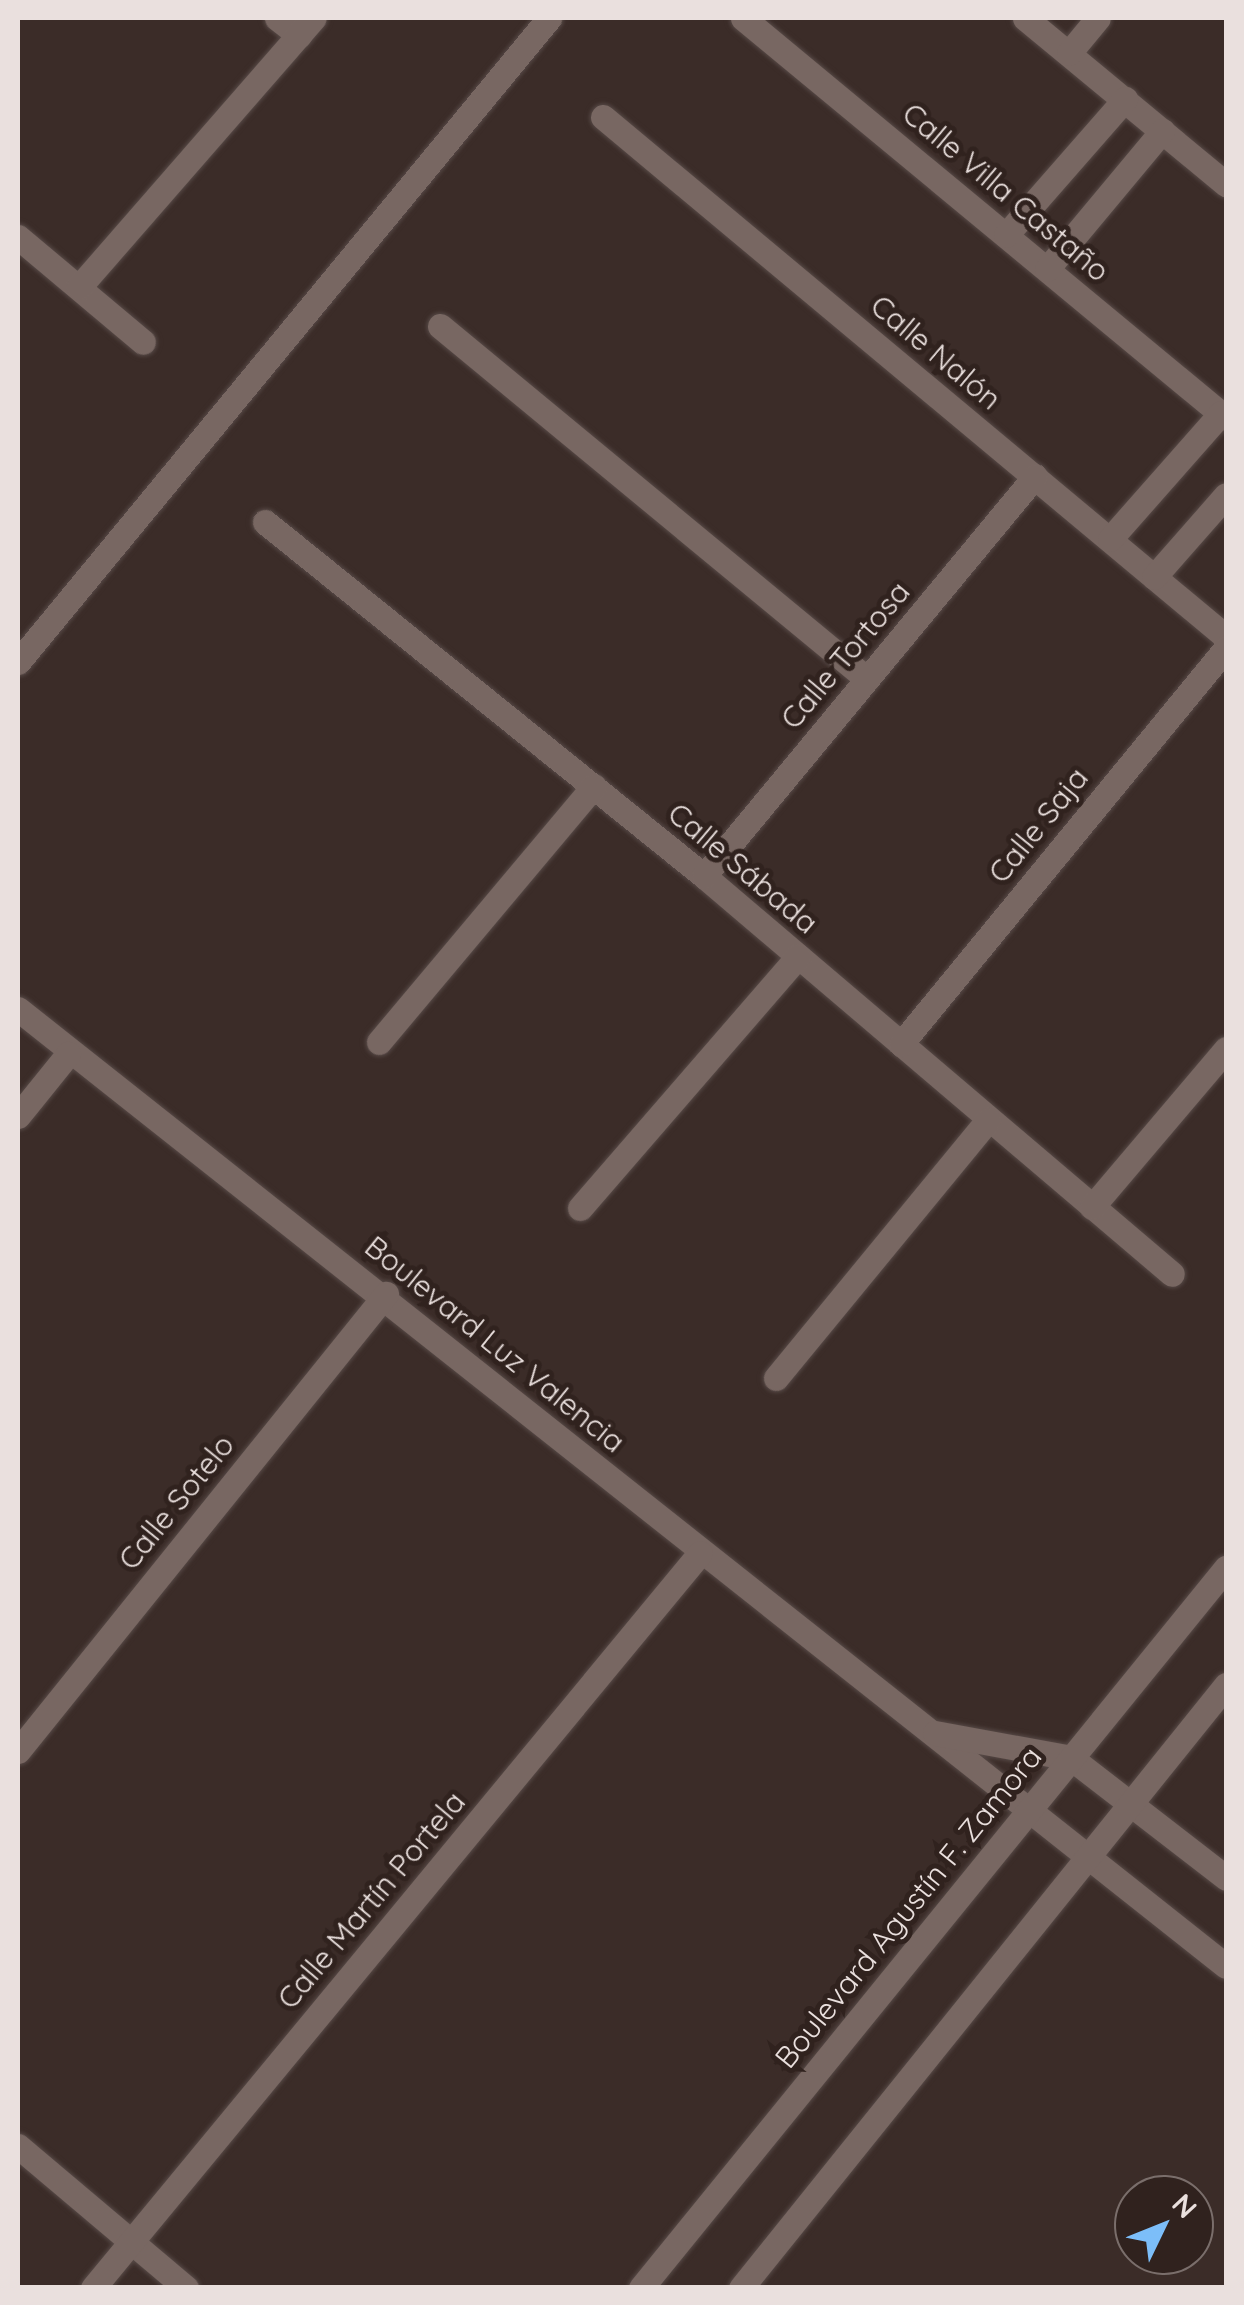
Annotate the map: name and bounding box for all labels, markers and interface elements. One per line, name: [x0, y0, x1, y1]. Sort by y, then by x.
street label: Calle Villa Castaño: [895, 95, 1117, 289]
street label: Calle Nalón: [864, 287, 1008, 417]
street label: Calle Tortosa: [773, 574, 917, 736]
street label: Calle Saja: [981, 760, 1095, 890]
street label: Calle Sábada: [661, 795, 825, 941]
street label: Boulevard Luz Valencia: [358, 1228, 632, 1460]
street label: Calle Sotelo: [111, 1427, 241, 1577]
street label: Boulevard Agustín F. Zamora: [767, 1739, 1049, 2075]
street label: Calle Martín Portela: [270, 1784, 472, 2016]
north arrow: [1114, 2175, 1214, 2275]
text: N: [1165, 2186, 1205, 2225]

